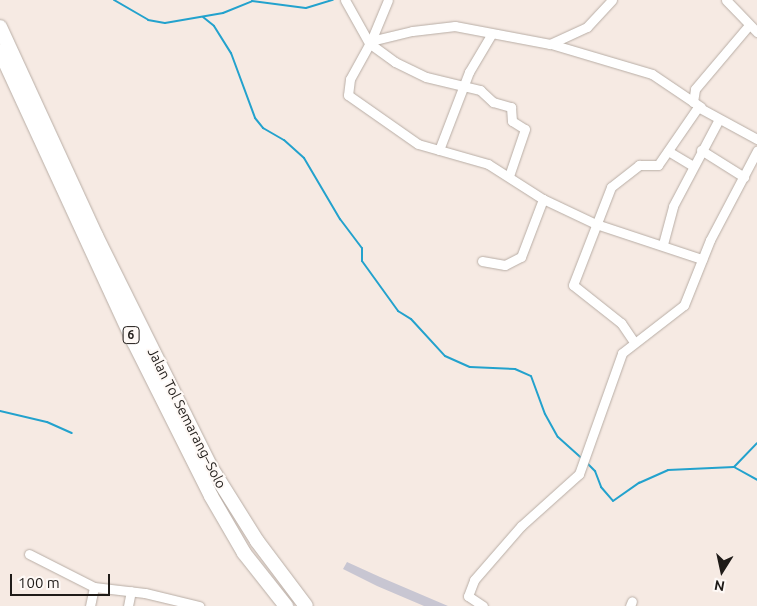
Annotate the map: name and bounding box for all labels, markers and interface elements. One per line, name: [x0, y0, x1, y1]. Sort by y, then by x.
road number: 6: [122, 326, 140, 344]
street label: Jalan Tol Semarang–Solo: [144, 345, 230, 491]
north arrow: [697, 546, 747, 596]
scale bar: [12, 564, 112, 596]
text: 100 m: [18, 574, 60, 591]
text: N: [713, 577, 726, 595]

